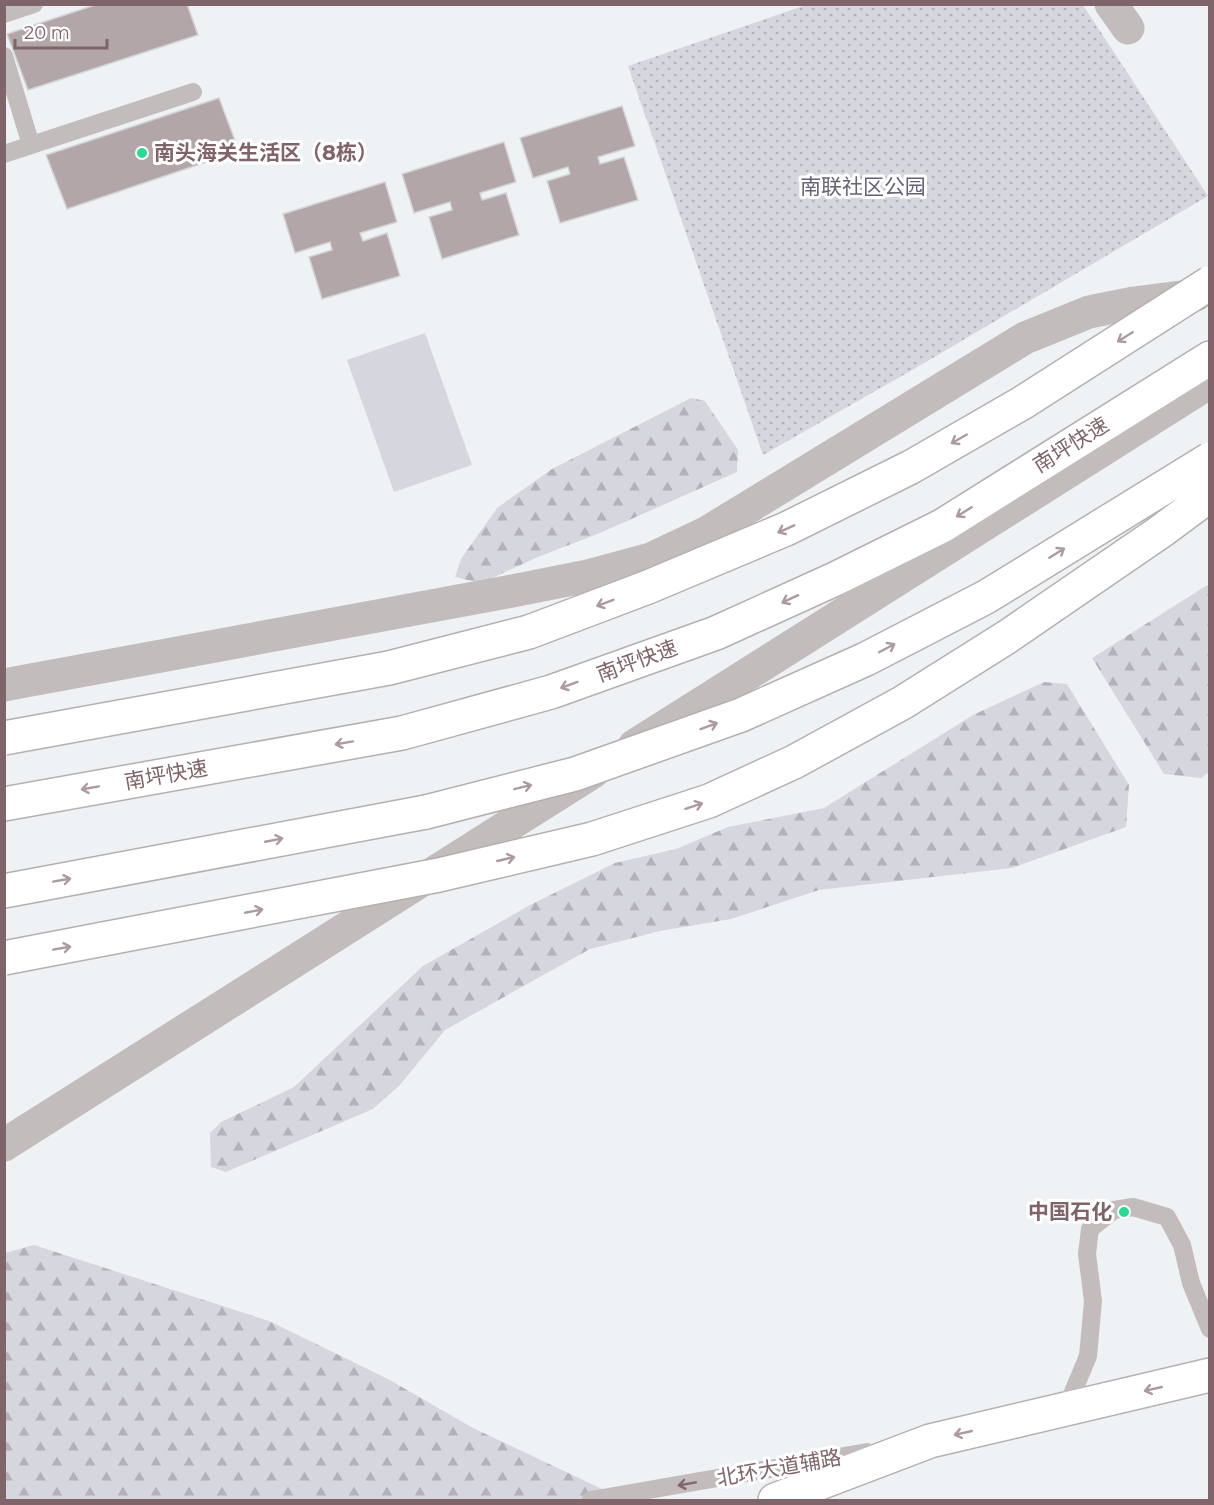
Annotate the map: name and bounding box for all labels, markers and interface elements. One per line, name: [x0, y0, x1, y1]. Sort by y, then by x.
scale bar: [15, 12, 106, 50]
text: 20 m: [24, 22, 70, 44]
place label: 南头海关生活区（8栋）: [154, 140, 378, 165]
marker: 南头海关生活区（8栋）: [135, 146, 149, 160]
park label: 南联社区公园: [800, 174, 926, 199]
one-way arrow: [1117, 332, 1134, 344]
street label: 南坪快速: [1028, 412, 1113, 477]
one-way arrow: [950, 434, 967, 446]
one-way arrow: [956, 506, 973, 518]
one-way arrow: [777, 524, 795, 535]
one-way arrow: [1048, 546, 1065, 558]
one-way arrow: [781, 594, 799, 606]
one-way arrow: [596, 598, 615, 609]
street label: 南坪快速: [593, 634, 681, 687]
one-way arrow: [878, 642, 895, 654]
one-way arrow: [560, 681, 579, 692]
one-way arrow: [699, 720, 717, 731]
one-way arrow: [335, 738, 355, 749]
street label: 南坪快速: [122, 755, 209, 794]
one-way arrow: [514, 781, 533, 792]
one-way arrow: [81, 783, 101, 794]
one-way arrow: [684, 800, 703, 811]
one-way arrow: [264, 834, 284, 845]
one-way arrow: [497, 853, 516, 865]
one-way arrow: [52, 875, 71, 886]
one-way arrow: [243, 905, 263, 916]
one-way arrow: [52, 942, 72, 953]
place label: 中国石化: [1028, 1199, 1112, 1224]
marker: 中国石化: [1117, 1205, 1131, 1219]
one-way arrow: [1143, 1383, 1162, 1395]
one-way arrow: [954, 1428, 973, 1440]
street label: 北环大道辅路: [715, 1444, 843, 1491]
one-way arrow: [677, 1479, 697, 1490]

